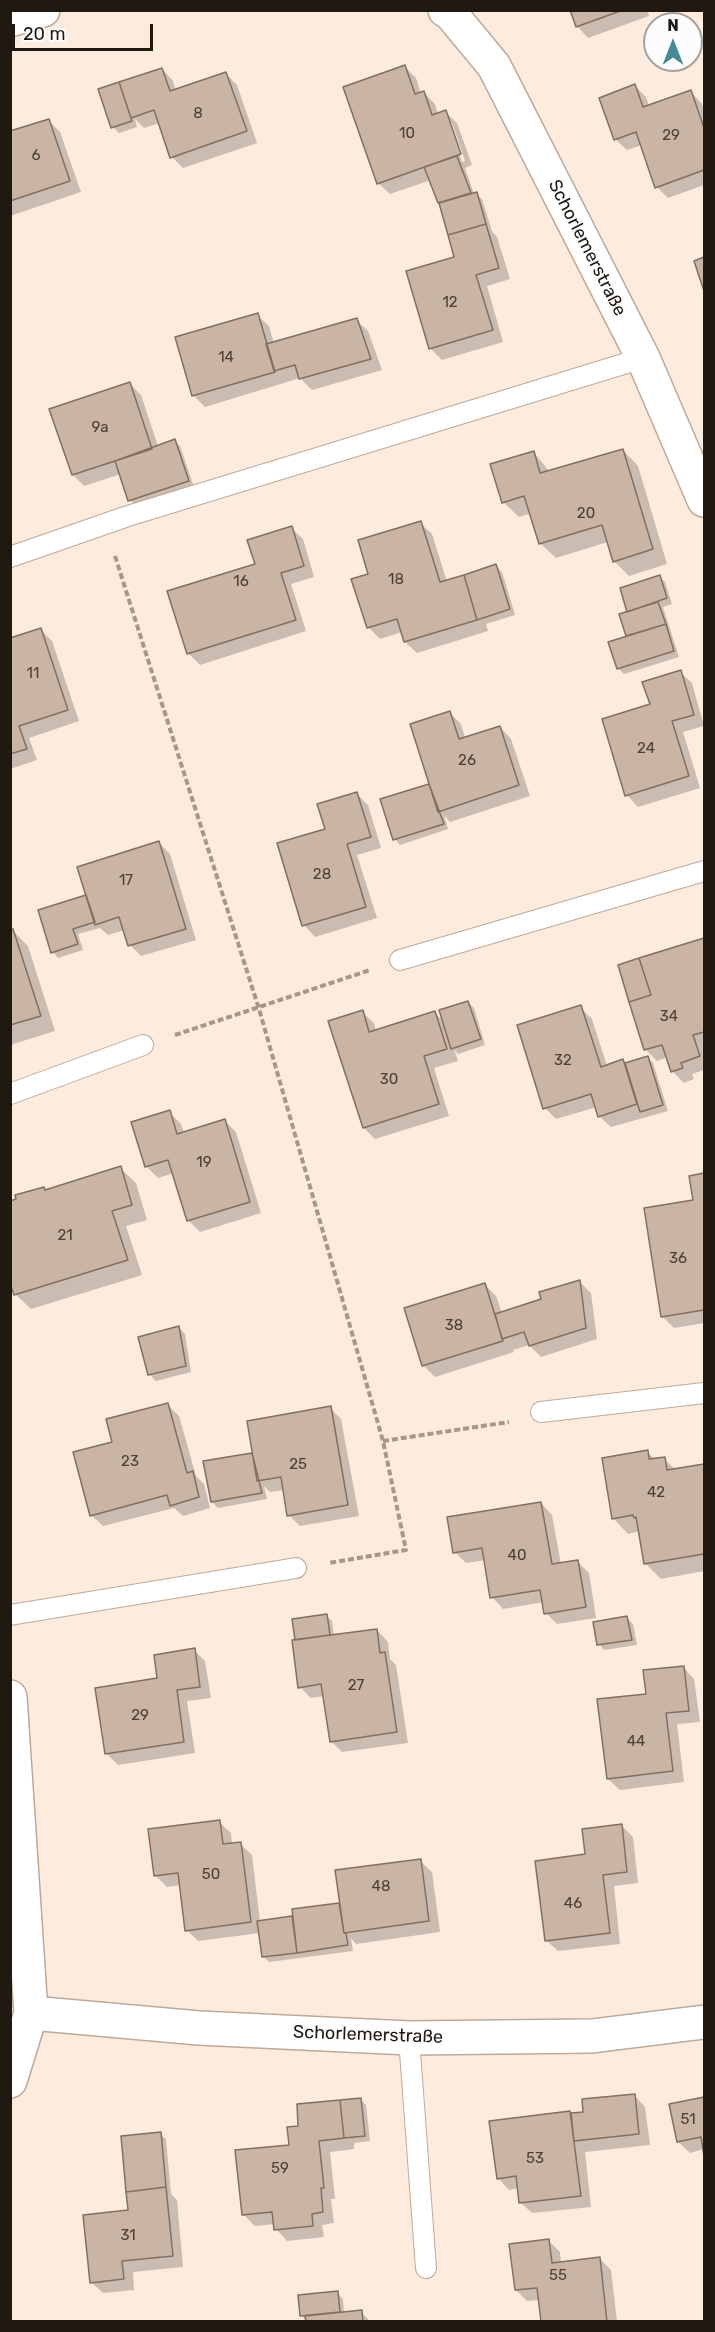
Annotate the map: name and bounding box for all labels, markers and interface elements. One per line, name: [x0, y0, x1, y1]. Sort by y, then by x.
scale bar: [15, 12, 156, 50]
north arrow: [643, 12, 703, 72]
text: N: [667, 16, 679, 35]
text: 20 m: [23, 23, 65, 45]
house number: 8: [193, 105, 203, 123]
house number: 10: [399, 125, 415, 143]
house number: 29: [662, 127, 680, 145]
house number: 6: [31, 147, 41, 165]
street label: Schorlemerstraße: [543, 176, 631, 320]
house number: 12: [442, 294, 458, 312]
house number: 14: [218, 349, 234, 367]
house number: 9a: [91, 419, 109, 437]
house number: 20: [577, 505, 595, 523]
house number: 18: [388, 571, 404, 589]
house number: 16: [233, 573, 249, 591]
house number: 11: [27, 665, 39, 683]
house number: 24: [637, 740, 655, 758]
house number: 26: [458, 752, 476, 770]
house number: 28: [313, 866, 331, 884]
house number: 17: [119, 872, 133, 890]
house number: 34: [660, 1008, 678, 1026]
house number: 32: [554, 1052, 572, 1070]
house number: 30: [380, 1071, 398, 1089]
house number: 19: [196, 1154, 212, 1172]
house number: 21: [57, 1227, 73, 1245]
house number: 36: [669, 1250, 687, 1268]
house number: 38: [445, 1317, 463, 1335]
house number: 23: [121, 1453, 139, 1471]
house number: 25: [289, 1456, 307, 1474]
house number: 42: [647, 1484, 665, 1502]
house number: 40: [508, 1547, 526, 1565]
house number: 27: [348, 1677, 364, 1695]
house number: 29: [131, 1707, 149, 1725]
house number: 44: [627, 1733, 645, 1751]
house number: 50: [202, 1866, 220, 1884]
house number: 48: [372, 1878, 390, 1896]
house number: 46: [564, 1895, 582, 1913]
street label: Schorlemerstraße: [293, 2022, 443, 2048]
house number: 51: [680, 2111, 696, 2129]
house number: 53: [526, 2150, 544, 2168]
house number: 59: [271, 2160, 289, 2178]
house number: 31: [120, 2227, 136, 2245]
house number: 55: [549, 2267, 567, 2285]

